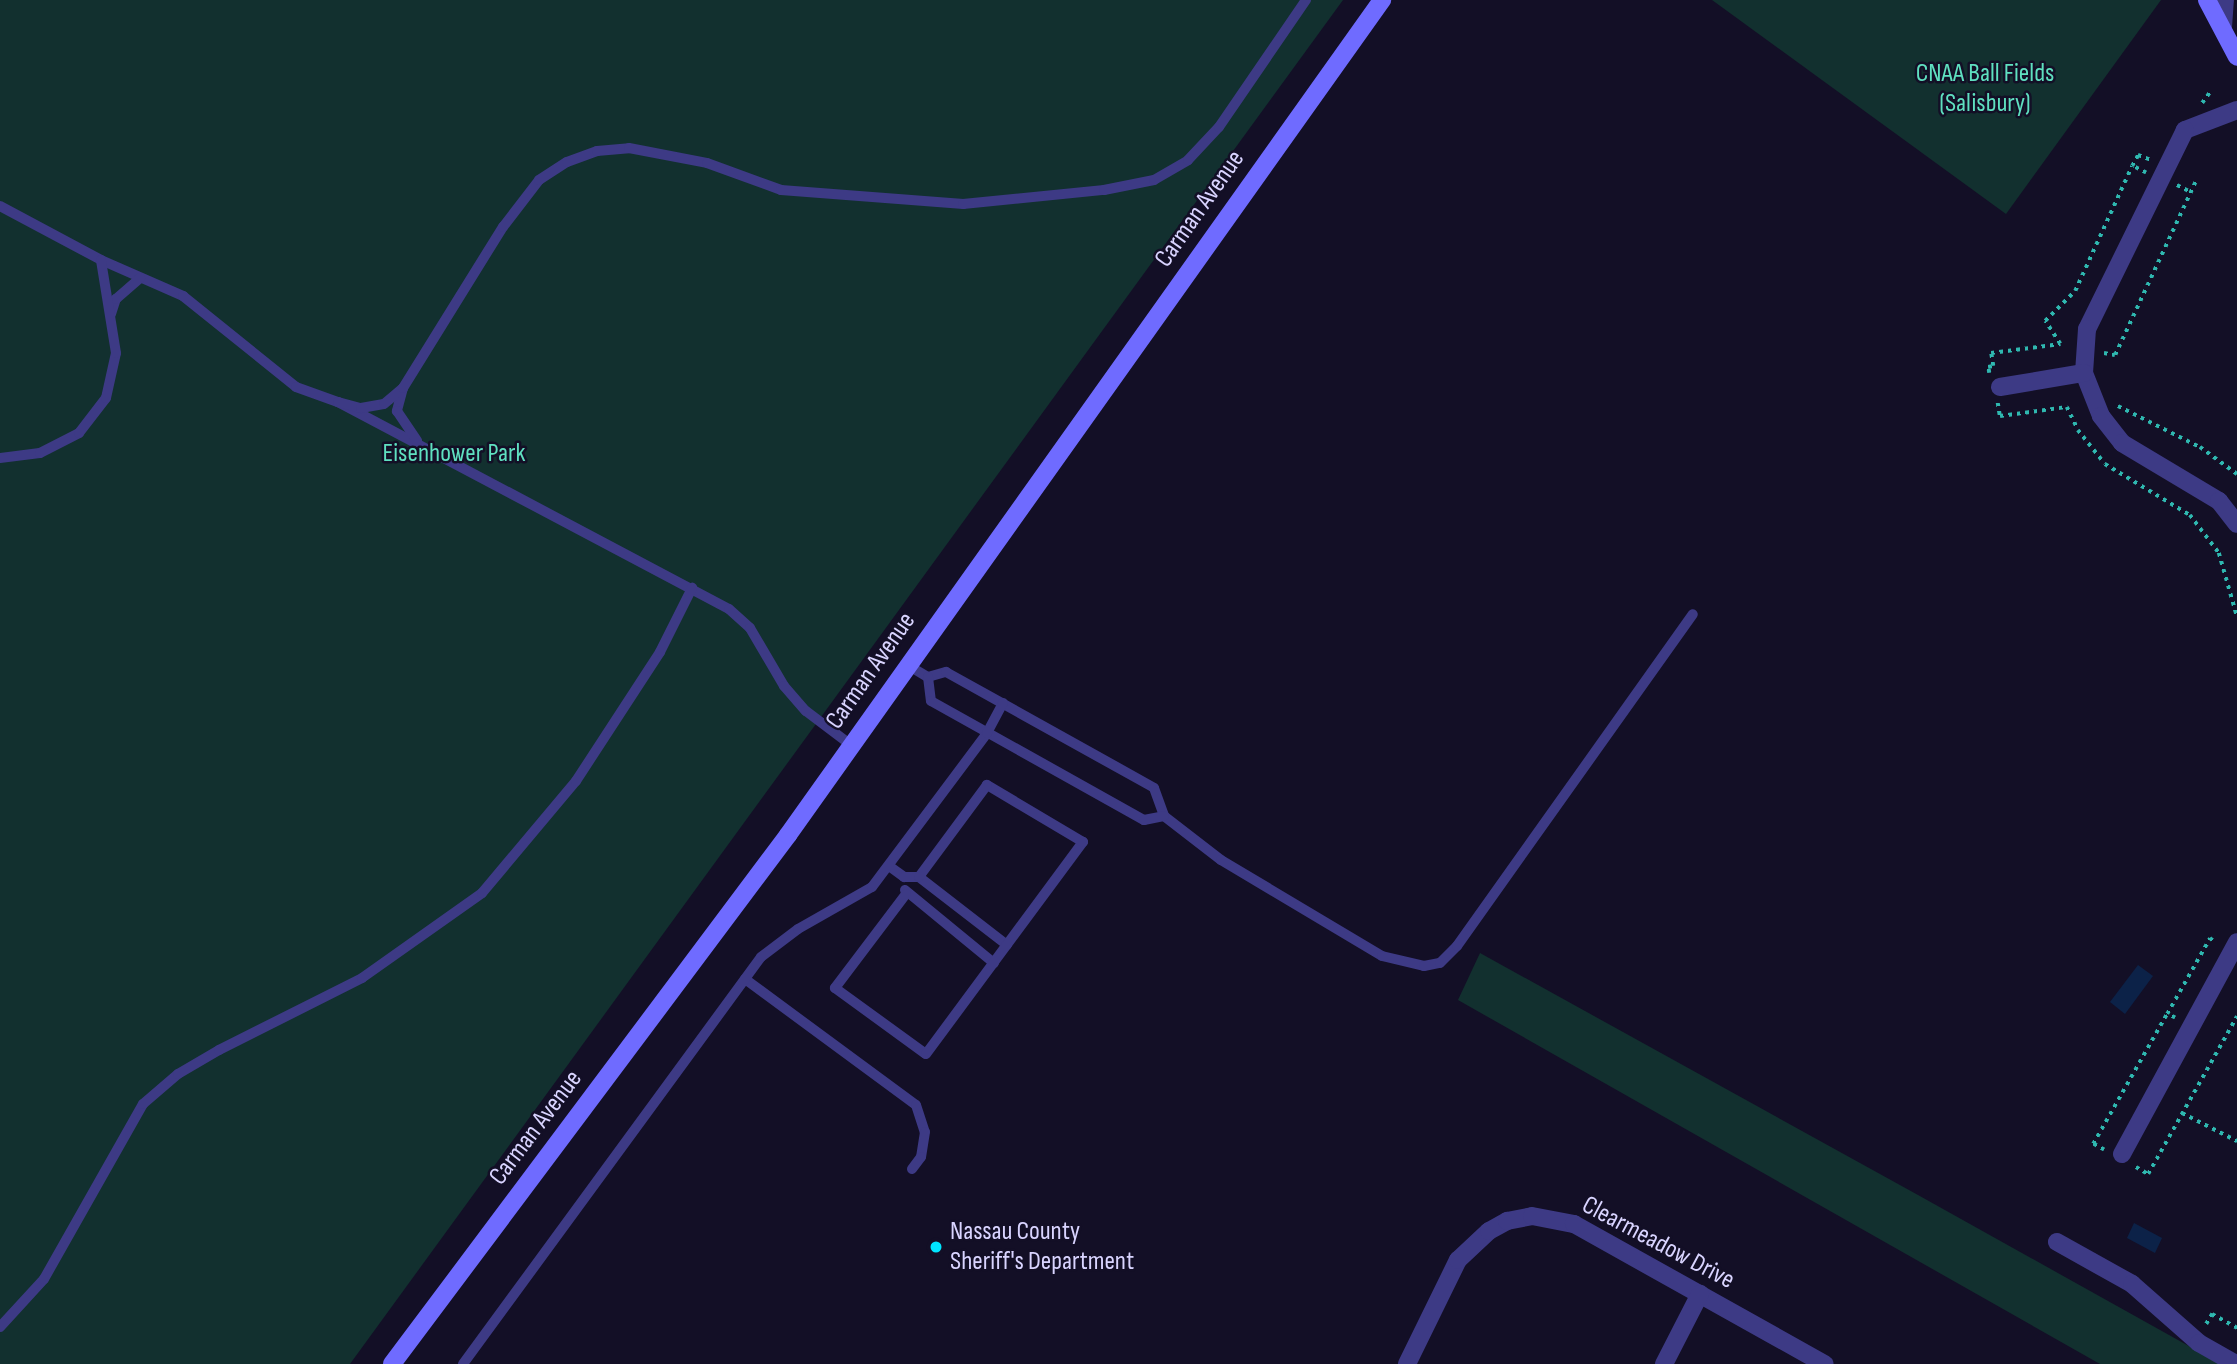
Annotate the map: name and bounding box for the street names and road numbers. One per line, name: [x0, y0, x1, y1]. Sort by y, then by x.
street label: Carman Avenue: [1148, 145, 1252, 273]
street label: Carman Avenue: [819, 607, 923, 735]
street label: Carman Avenue: [483, 1065, 589, 1191]
street label: Clearmeadow Drive: [1576, 1190, 1740, 1296]

